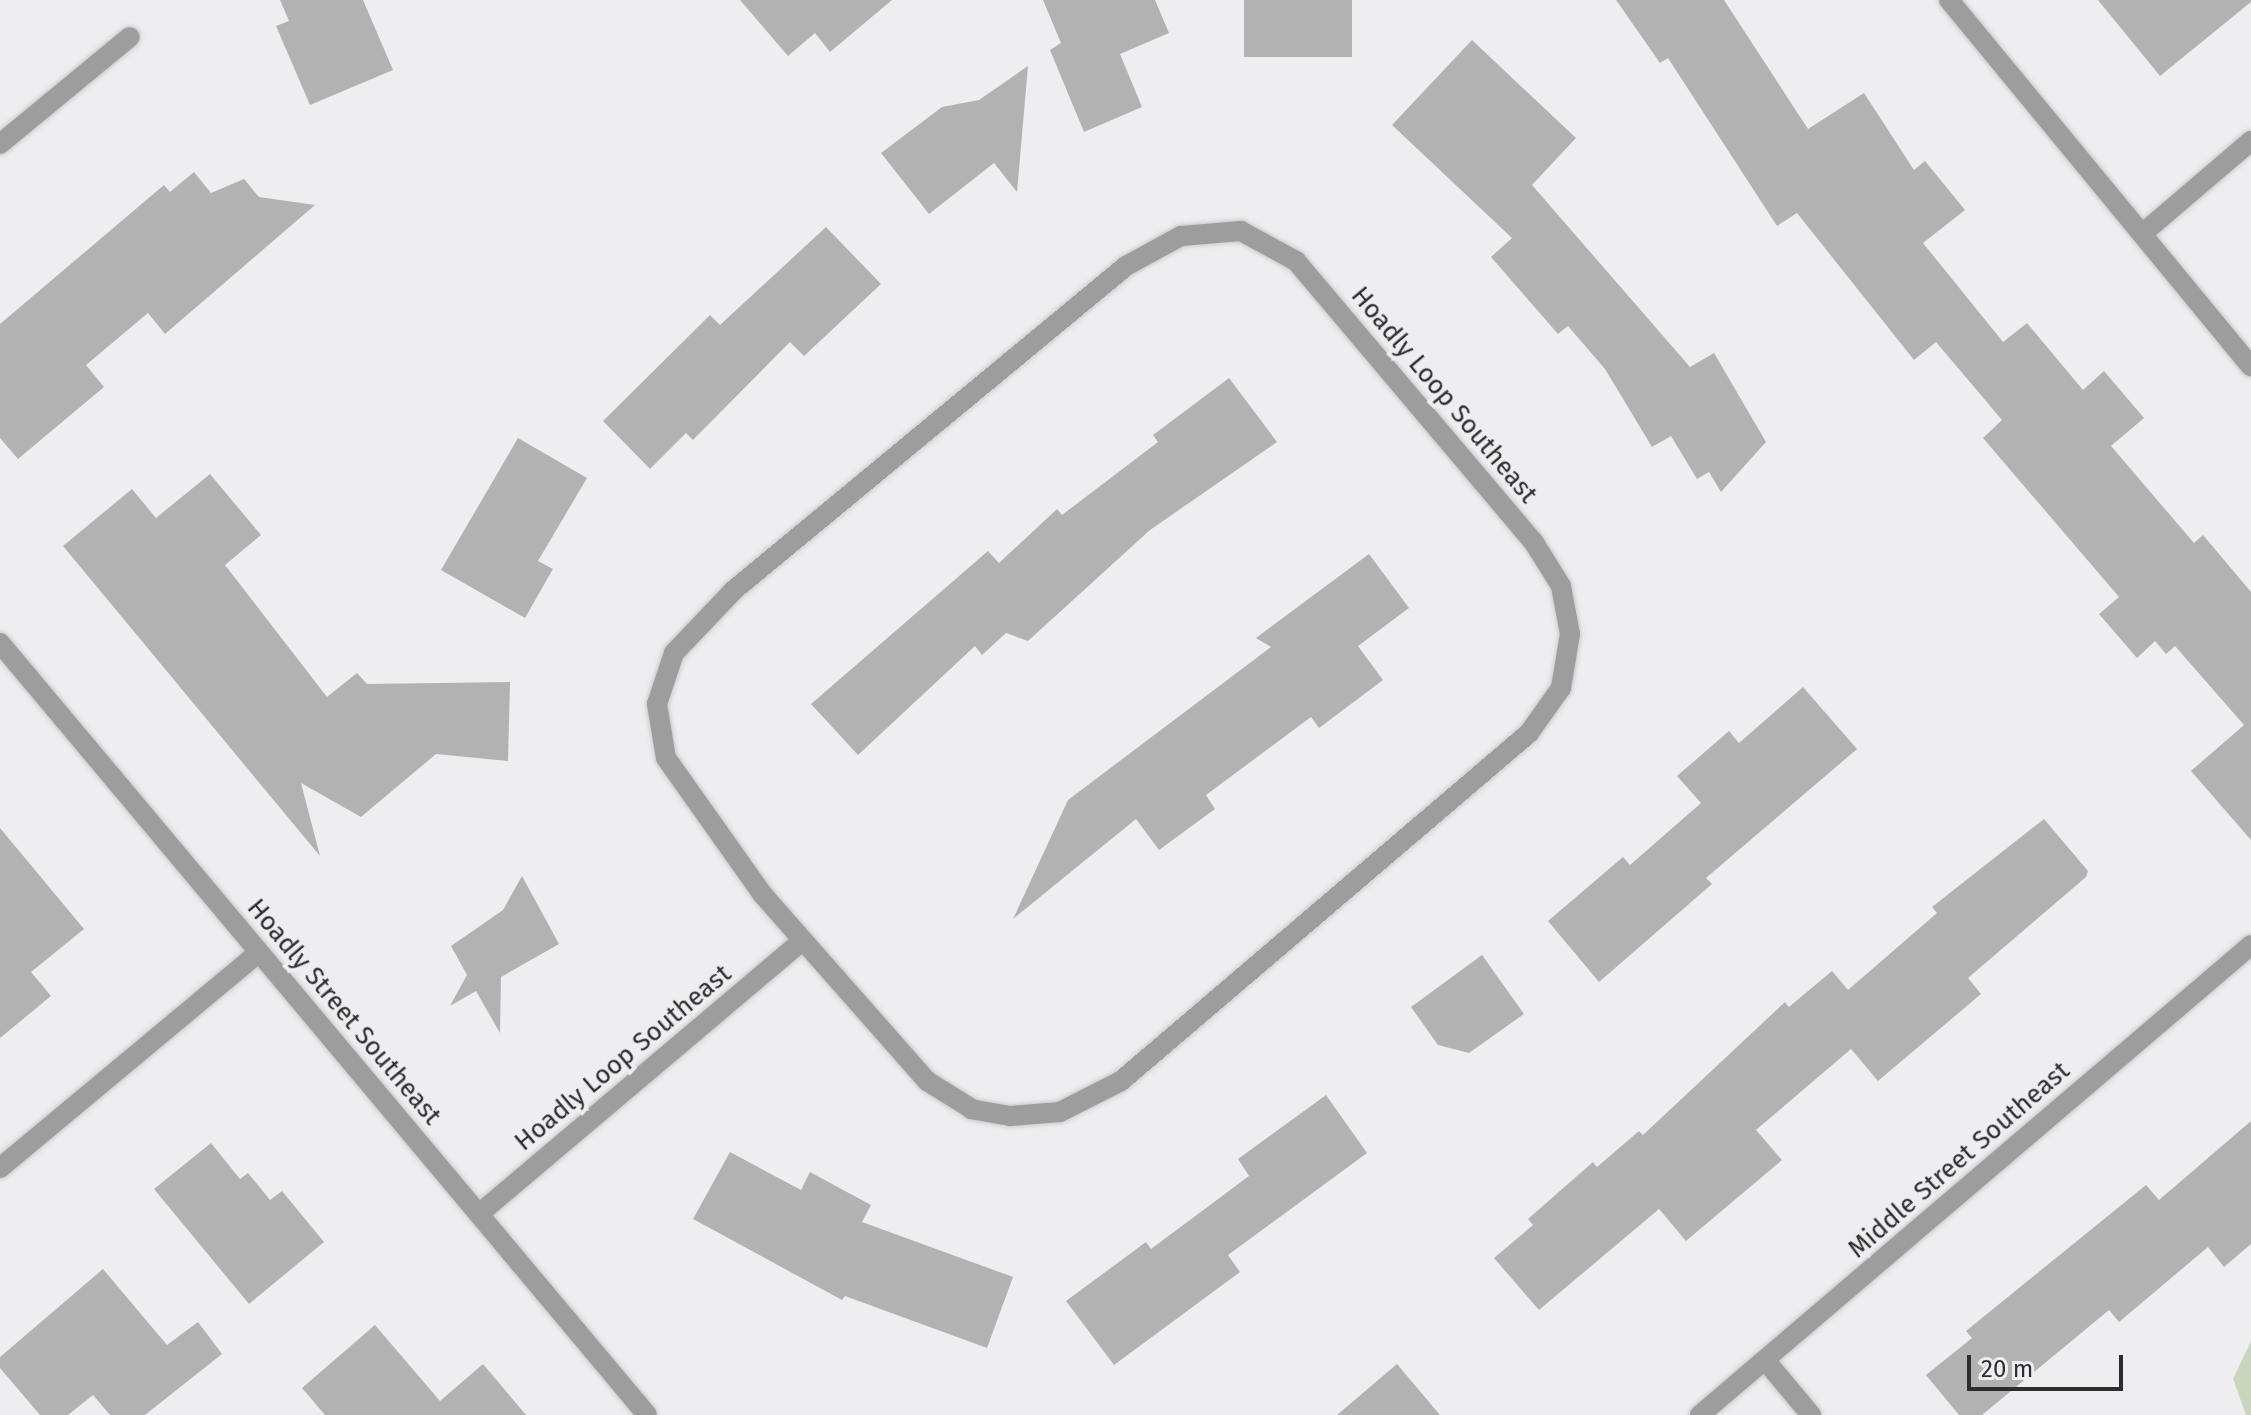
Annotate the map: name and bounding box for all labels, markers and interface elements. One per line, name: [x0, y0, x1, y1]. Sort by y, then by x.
street label: Hoadly Loop Southeast: [1344, 280, 1544, 510]
street label: Hoadly Street Southeast: [240, 893, 448, 1131]
street label: Hoadly Loop Southeast: [508, 958, 738, 1158]
street label: Middle Street Southeast: [1842, 1055, 2076, 1265]
scale bar: [1971, 1339, 2127, 1389]
text: 20 m: [1981, 1355, 2033, 1383]

